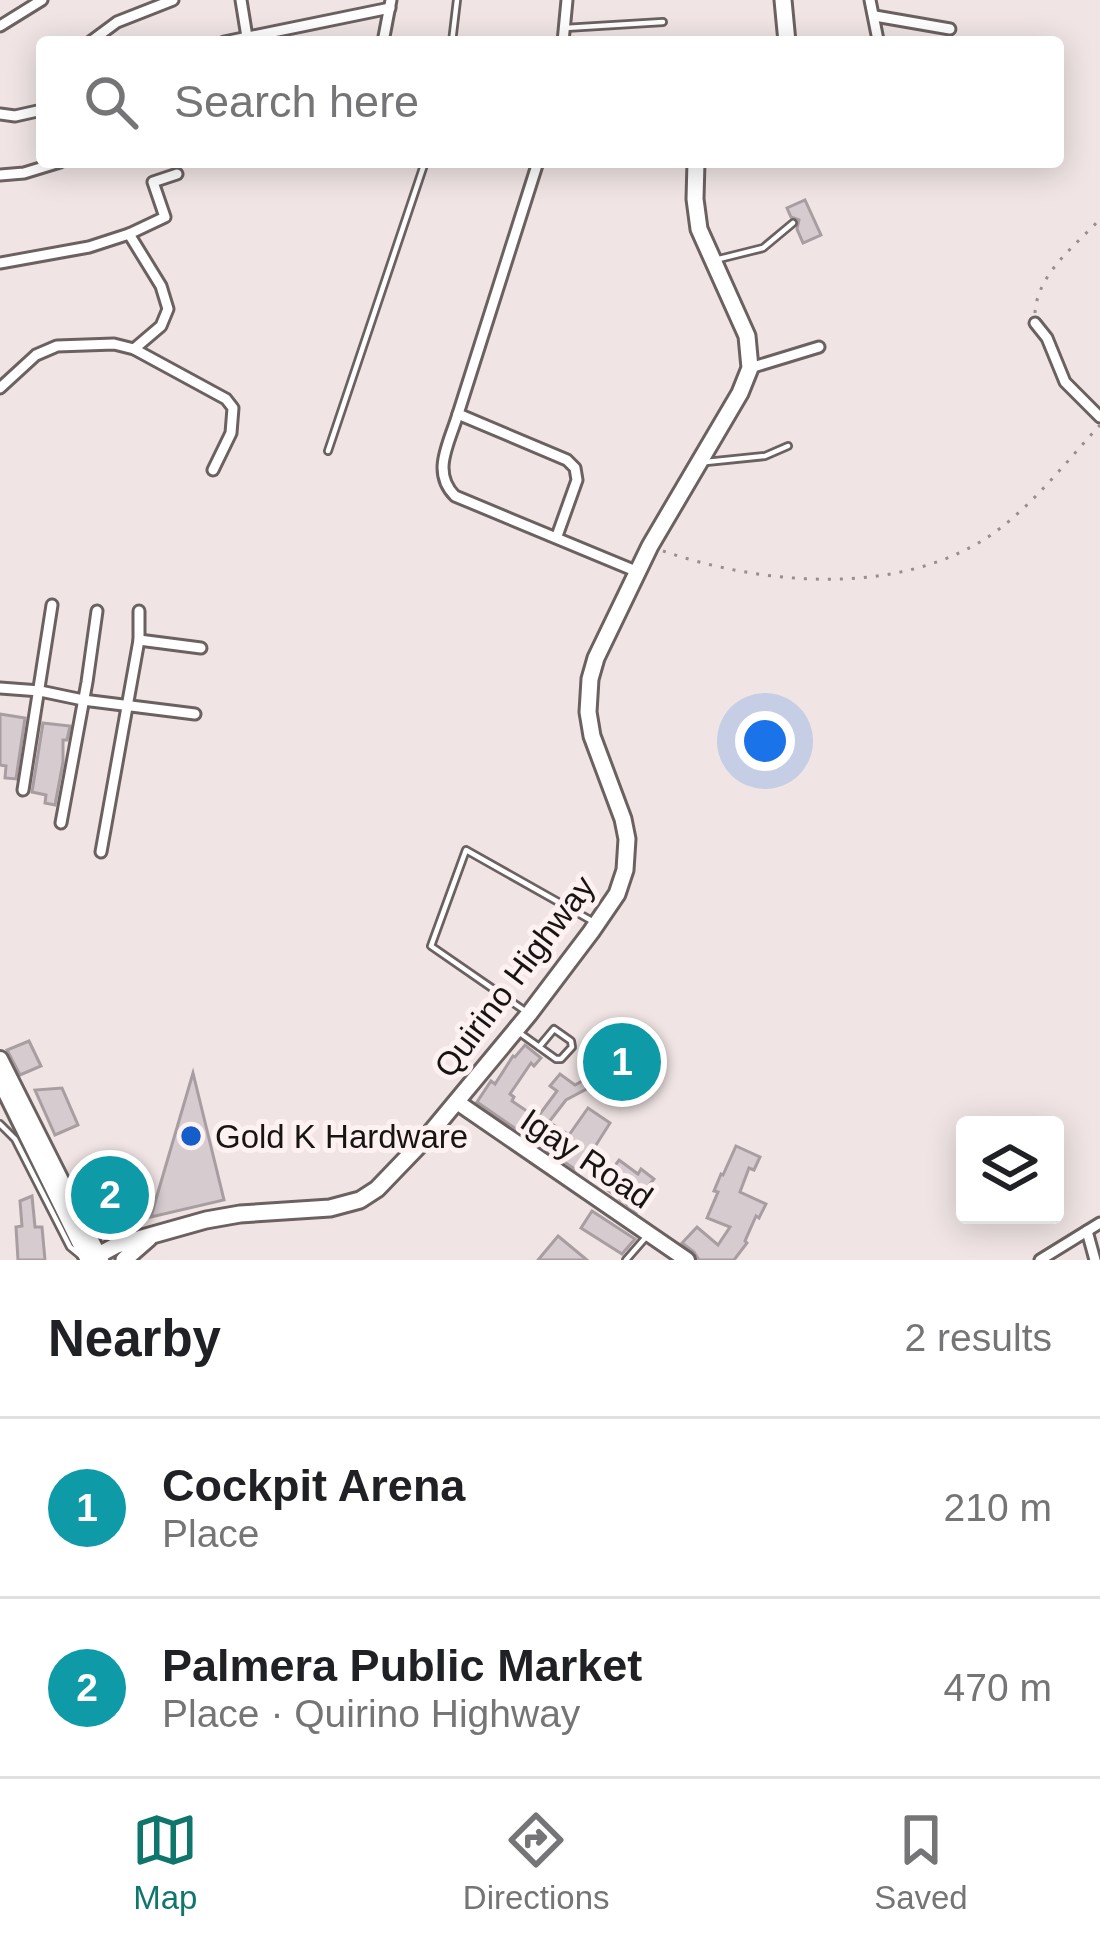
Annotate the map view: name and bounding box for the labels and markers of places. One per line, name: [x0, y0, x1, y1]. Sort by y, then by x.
pin: 1: [583, 1017, 661, 1107]
place label: Gold K Hardware: [215, 1118, 468, 1155]
marker: Gold K Hardware: [178, 1123, 204, 1149]
pin: 2: [71, 1150, 149, 1240]

